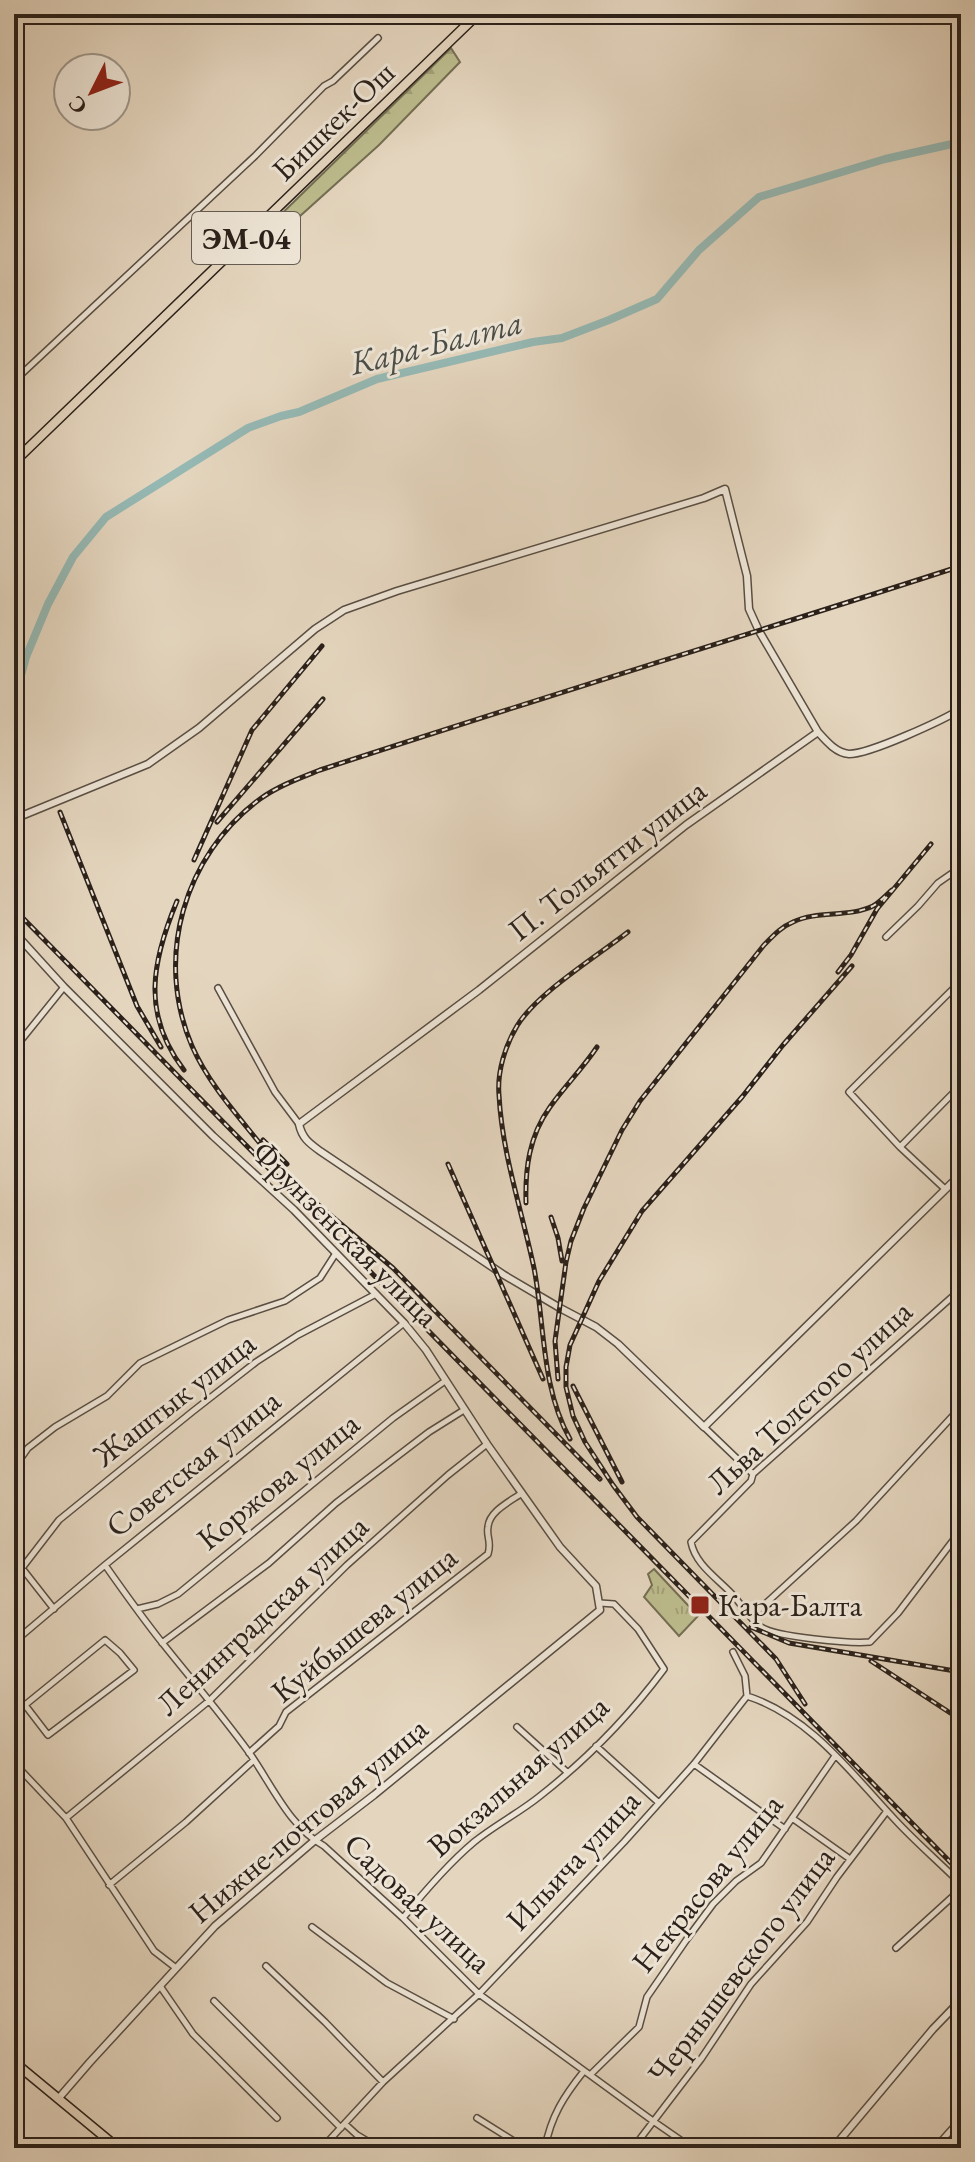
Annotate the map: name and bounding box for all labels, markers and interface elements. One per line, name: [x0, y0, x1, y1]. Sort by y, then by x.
north arrow: [52, 52, 132, 132]
street label: Бишкек-Ош: [262, 52, 404, 190]
text: С: [62, 90, 94, 121]
road number: ЭМ-04: [192, 212, 300, 264]
water label: Кара-Балта: [344, 299, 527, 385]
street label: П. Тольятти улица: [499, 769, 715, 951]
street label: Фрунзенская улица: [244, 1132, 449, 1337]
street label: Льва Толстого улица: [697, 1291, 921, 1503]
street label: Жаштык улица: [83, 1322, 264, 1476]
street label: Советская улица: [97, 1379, 289, 1546]
street label: Коржова улица: [188, 1402, 368, 1559]
street label: Ленинградская улица: [147, 1505, 377, 1724]
street label: Куйбышева улица: [262, 1536, 466, 1712]
place label: Кара-Балта: [718, 1584, 862, 1626]
marker: Кара-Балта: [689, 1594, 711, 1616]
street label: Вокзальная улица: [418, 1685, 618, 1866]
street label: Нижне-почтовая улица: [180, 1707, 437, 1933]
street label: Ильича улица: [497, 1780, 649, 1940]
street label: Некрасова улица: [622, 1785, 792, 1981]
street label: Садовая улица: [335, 1824, 501, 1983]
street label: Чернышевского улица: [638, 1838, 844, 2092]

